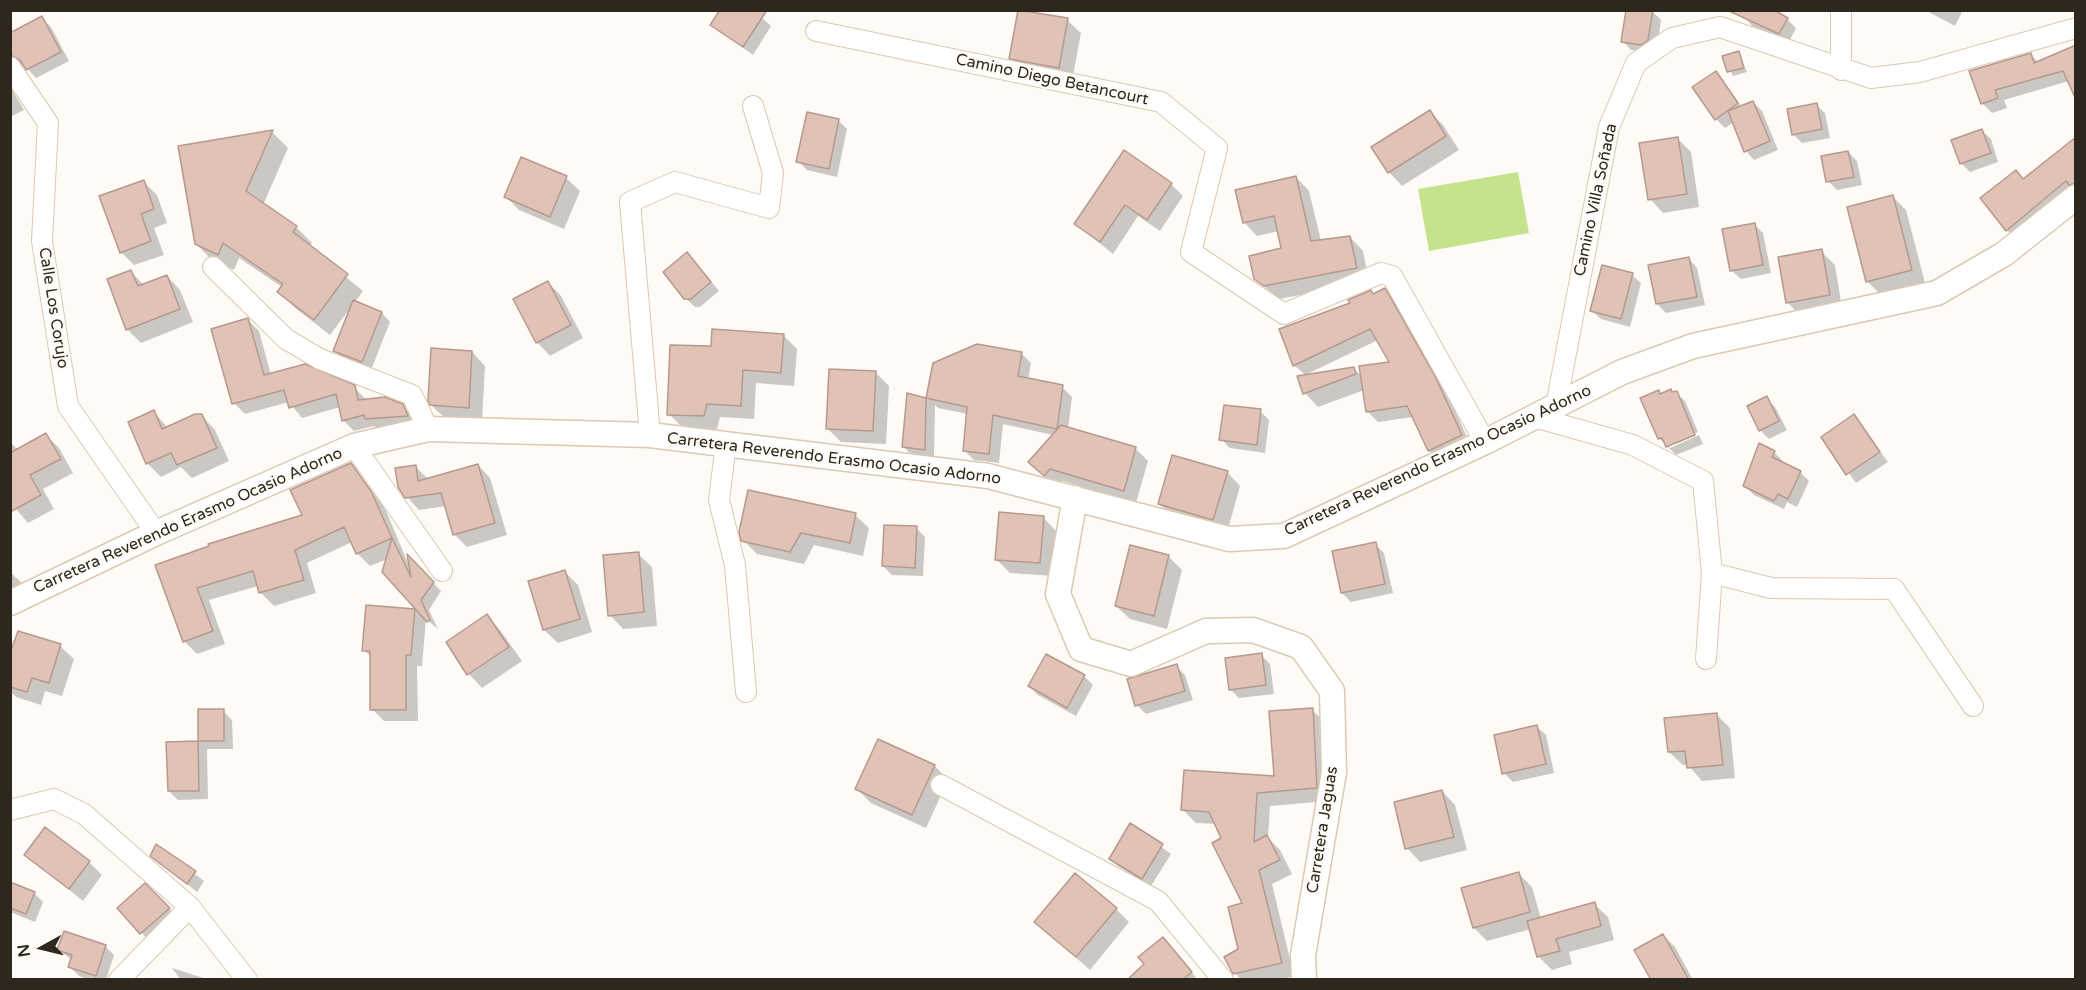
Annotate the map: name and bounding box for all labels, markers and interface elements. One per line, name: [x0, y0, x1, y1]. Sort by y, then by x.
street label: Camino Diego Betancourt: [954, 50, 1150, 110]
street label: Camino Villa Soñada: [1570, 122, 1622, 278]
street label: Calle Los Corujo: [34, 246, 72, 370]
street label: Carretera Reverendo Erasmo Ocasio Adorno: [1282, 381, 1594, 541]
street label: Carretera Reverendo Erasmo Ocasio Adorno: [666, 429, 1002, 489]
street label: Carretera Reverendo Erasmo Ocasio Adorno: [30, 444, 346, 598]
street label: Carretera Jaguas: [1303, 765, 1343, 895]
north arrow: [12, 918, 72, 978]
text: N: [13, 943, 35, 958]

